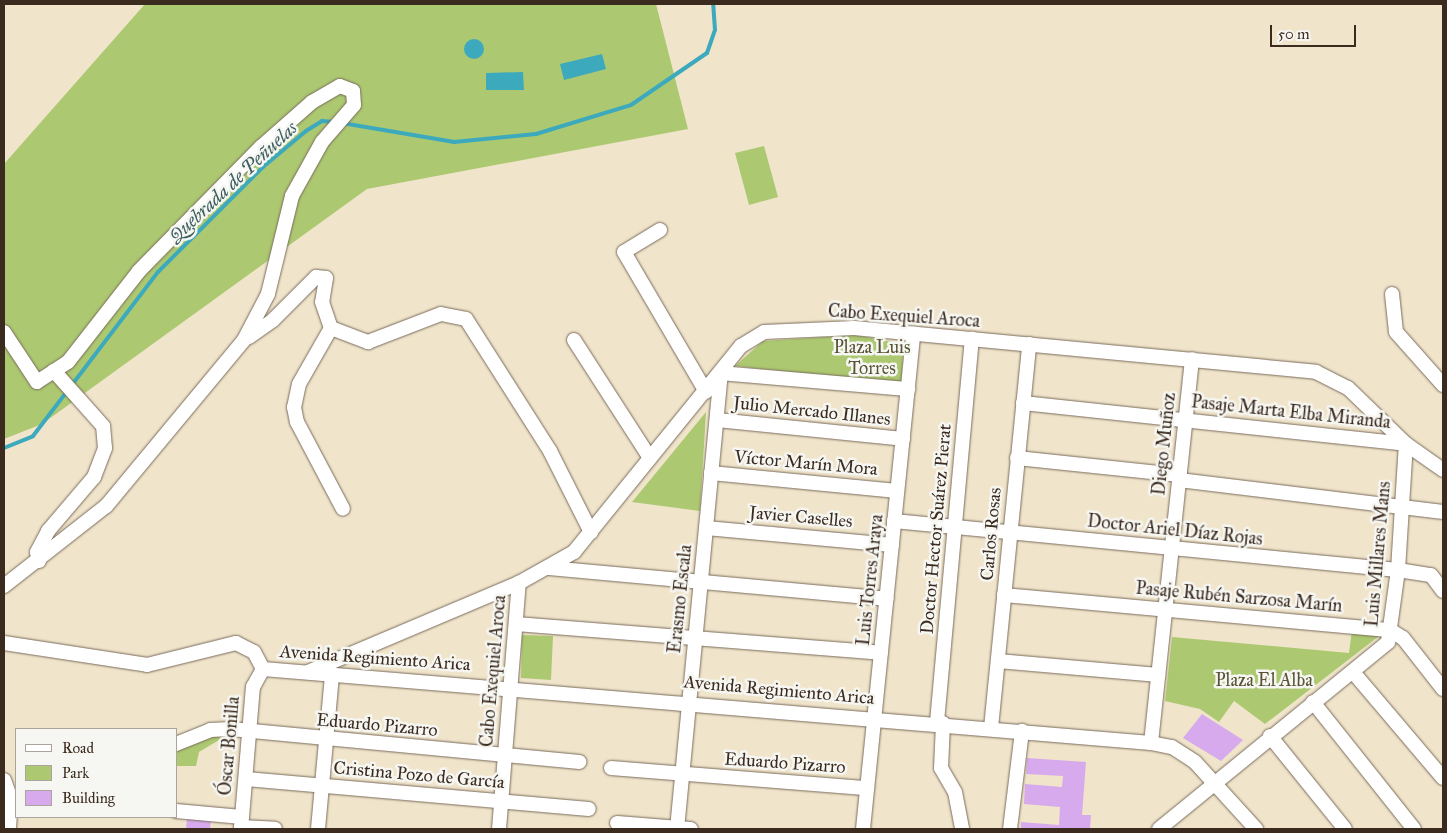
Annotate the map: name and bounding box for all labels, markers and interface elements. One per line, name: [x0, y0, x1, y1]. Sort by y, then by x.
scale bar: [1272, 15, 1358, 47]
text: 50 m: [1278, 25, 1310, 43]
water label: Quebrada de Peñuelas: [164, 117, 302, 247]
street label: Cabo Exequiel Aroca: [827, 300, 981, 332]
park label: Plaza Luis Torres: [834, 337, 910, 379]
street label: Pasaje Marta Elba Miranda: [1190, 391, 1392, 433]
street label: Julio Mercado Illanes: [732, 392, 892, 430]
street label: Diego Muñoz: [1148, 392, 1180, 496]
street label: Doctor Hector Suárez Pierat: [916, 423, 956, 635]
street label: Víctor Marín Mora: [733, 446, 879, 480]
street label: Luis Millares Mans: [1361, 480, 1395, 628]
street label: Carlos Rosas: [976, 487, 1006, 581]
street label: Javier Caselles: [748, 502, 854, 532]
street label: Doctor Ariel Díaz Rojas: [1086, 510, 1264, 550]
street label: Luis Torres Araya: [852, 513, 888, 647]
street label: Erasmo Escala: [664, 544, 696, 654]
street label: Pasaje Rubén Sarzosa Marín: [1135, 577, 1343, 617]
street label: Cabo Exequiel Aroca: [476, 594, 510, 748]
street label: Avenida Regimiento Arica: [279, 641, 471, 675]
park label: Plaza El Alba: [1215, 669, 1313, 691]
street label: Avenida Regimiento Arica: [683, 671, 875, 709]
street label: Óscar Bonilla: [214, 696, 244, 796]
street label: Eduardo Pizarro: [315, 709, 439, 741]
legend: [15, 728, 178, 818]
text: Road: [62, 739, 94, 757]
street label: Eduardo Pizarro: [724, 748, 846, 778]
street label: Cristina Pozo de García: [333, 757, 505, 793]
text: Park: [62, 764, 89, 782]
text: Building: [62, 789, 115, 807]

